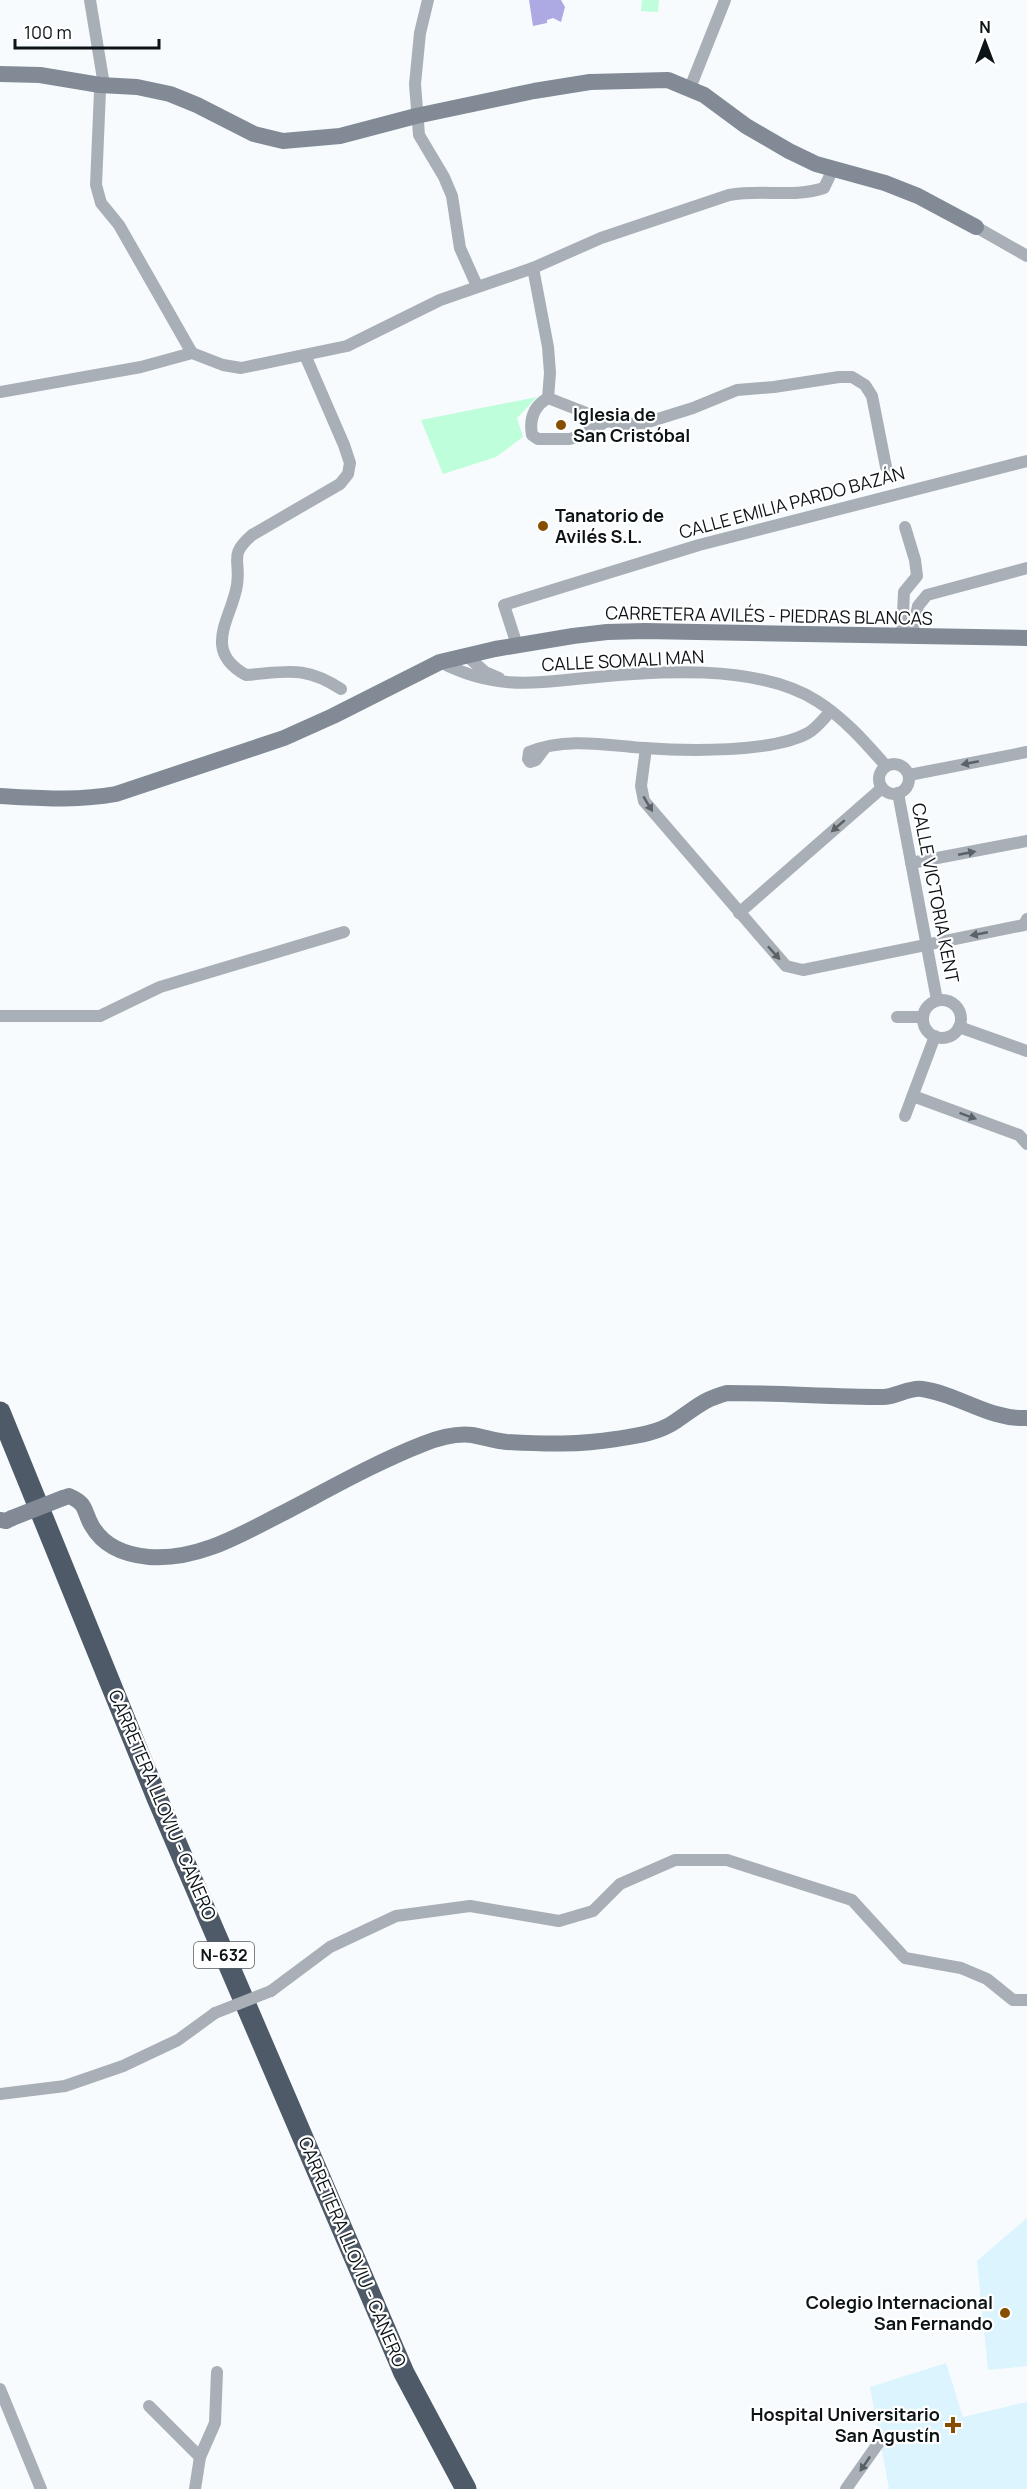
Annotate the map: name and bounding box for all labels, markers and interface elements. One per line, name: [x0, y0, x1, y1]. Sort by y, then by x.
scale bar: [15, 12, 159, 50]
north arrow: [955, 12, 1015, 72]
text: N: [979, 16, 991, 38]
text: 100 m: [24, 20, 72, 44]
place label: Iglesia de San Cristóbal: [573, 402, 690, 447]
marker: Iglesia de San Cristóbal: [554, 418, 568, 432]
street label: CALLE EMILIA PARDO BAZÁN: [676, 460, 907, 544]
place label: Tanatorio de Avilés S.L.: [555, 503, 664, 548]
marker: Tanatorio de Avilés S.L.: [536, 519, 550, 533]
street label: CARRETERA AVILÉS - PIEDRAS BLANCAS: [605, 600, 933, 630]
street label: CALLE SOMALI MAN: [541, 644, 705, 676]
one-way arrow: [960, 759, 979, 768]
one-way arrow: [643, 796, 654, 812]
street label: CALLE VICTORIA KENT: [907, 801, 965, 985]
one-way arrow: [831, 819, 846, 832]
one-way arrow: [957, 848, 976, 857]
one-way arrow: [969, 930, 988, 939]
one-way arrow: [767, 945, 780, 960]
one-way arrow: [959, 1111, 977, 1121]
street label: CARRETERA LLOVIU - CANERO: [103, 1686, 222, 1923]
road number: N-632: [194, 1942, 254, 1968]
street label: CARRETERA LLOVIU - CANERO: [293, 2133, 412, 2370]
place label: Colegio Internacional San Fernando: [806, 2290, 993, 2335]
marker: Colegio Internacional San Fernando: [998, 2306, 1012, 2320]
place label: Hospital Universitario San Agustín: [751, 2402, 940, 2447]
marker: Hospital Universitario San Agustín: [944, 2416, 962, 2434]
one-way arrow: [859, 2456, 870, 2472]

